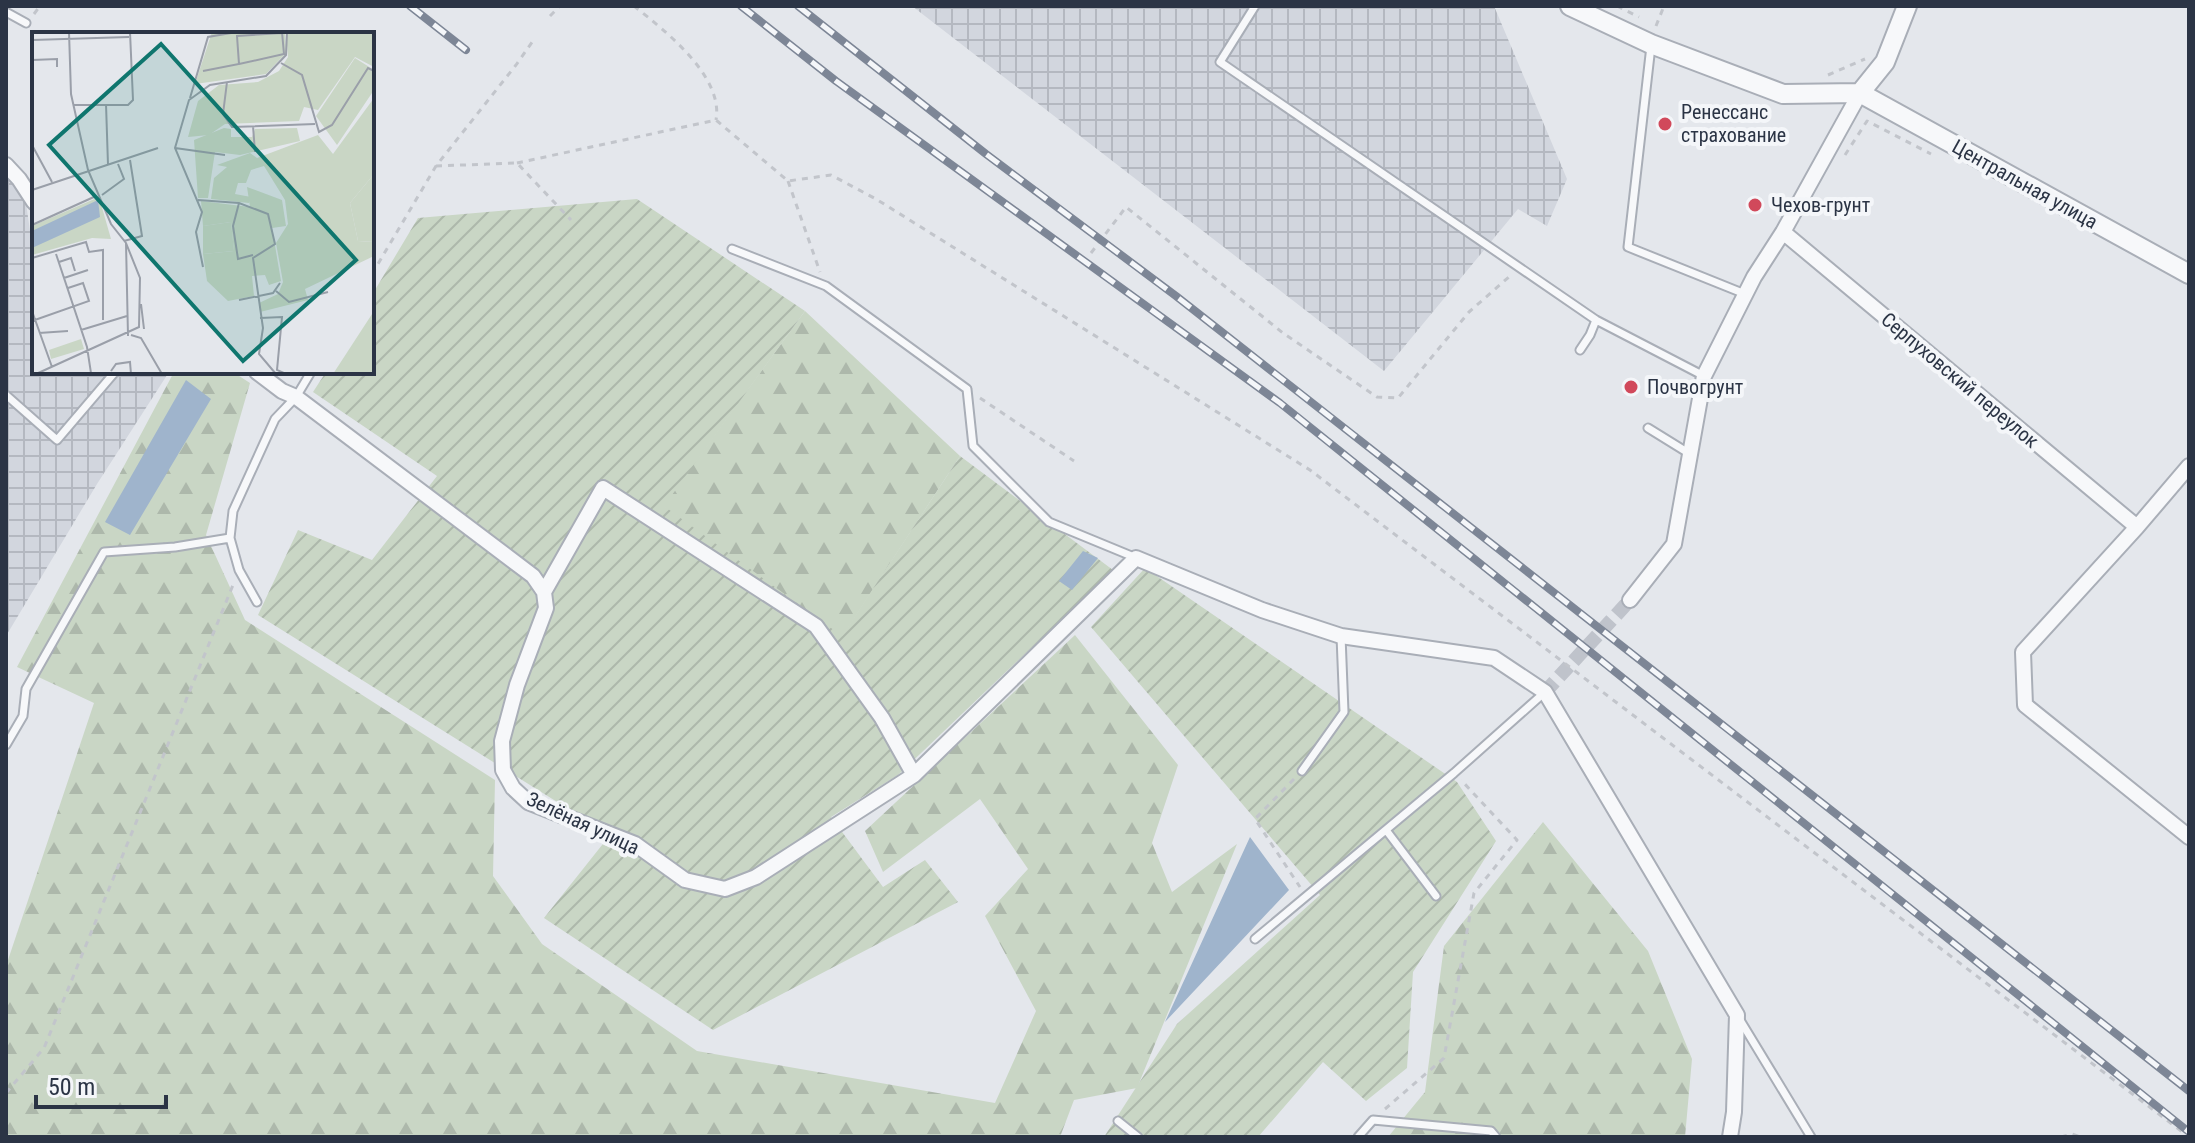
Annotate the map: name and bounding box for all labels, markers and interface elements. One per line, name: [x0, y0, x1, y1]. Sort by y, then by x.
inset map: [32, 32, 374, 374]
place label: Ренессанс страхование: [1681, 100, 1786, 147]
marker: Ренессанс страхование: [1656, 115, 1674, 133]
street label: Центральная улица: [1948, 134, 2102, 234]
place label: Чехов-грунт: [1771, 193, 1870, 217]
marker: Чехов-грунт: [1746, 196, 1764, 214]
street label: Серпуховский переулок: [1876, 307, 2044, 453]
place label: Почвогрунт: [1647, 375, 1743, 399]
marker: Почвогрунт: [1622, 378, 1640, 396]
street label: Зелёная улица: [523, 786, 643, 860]
scale bar: [36, 1059, 166, 1109]
text: 50 m: [48, 1073, 95, 1101]

